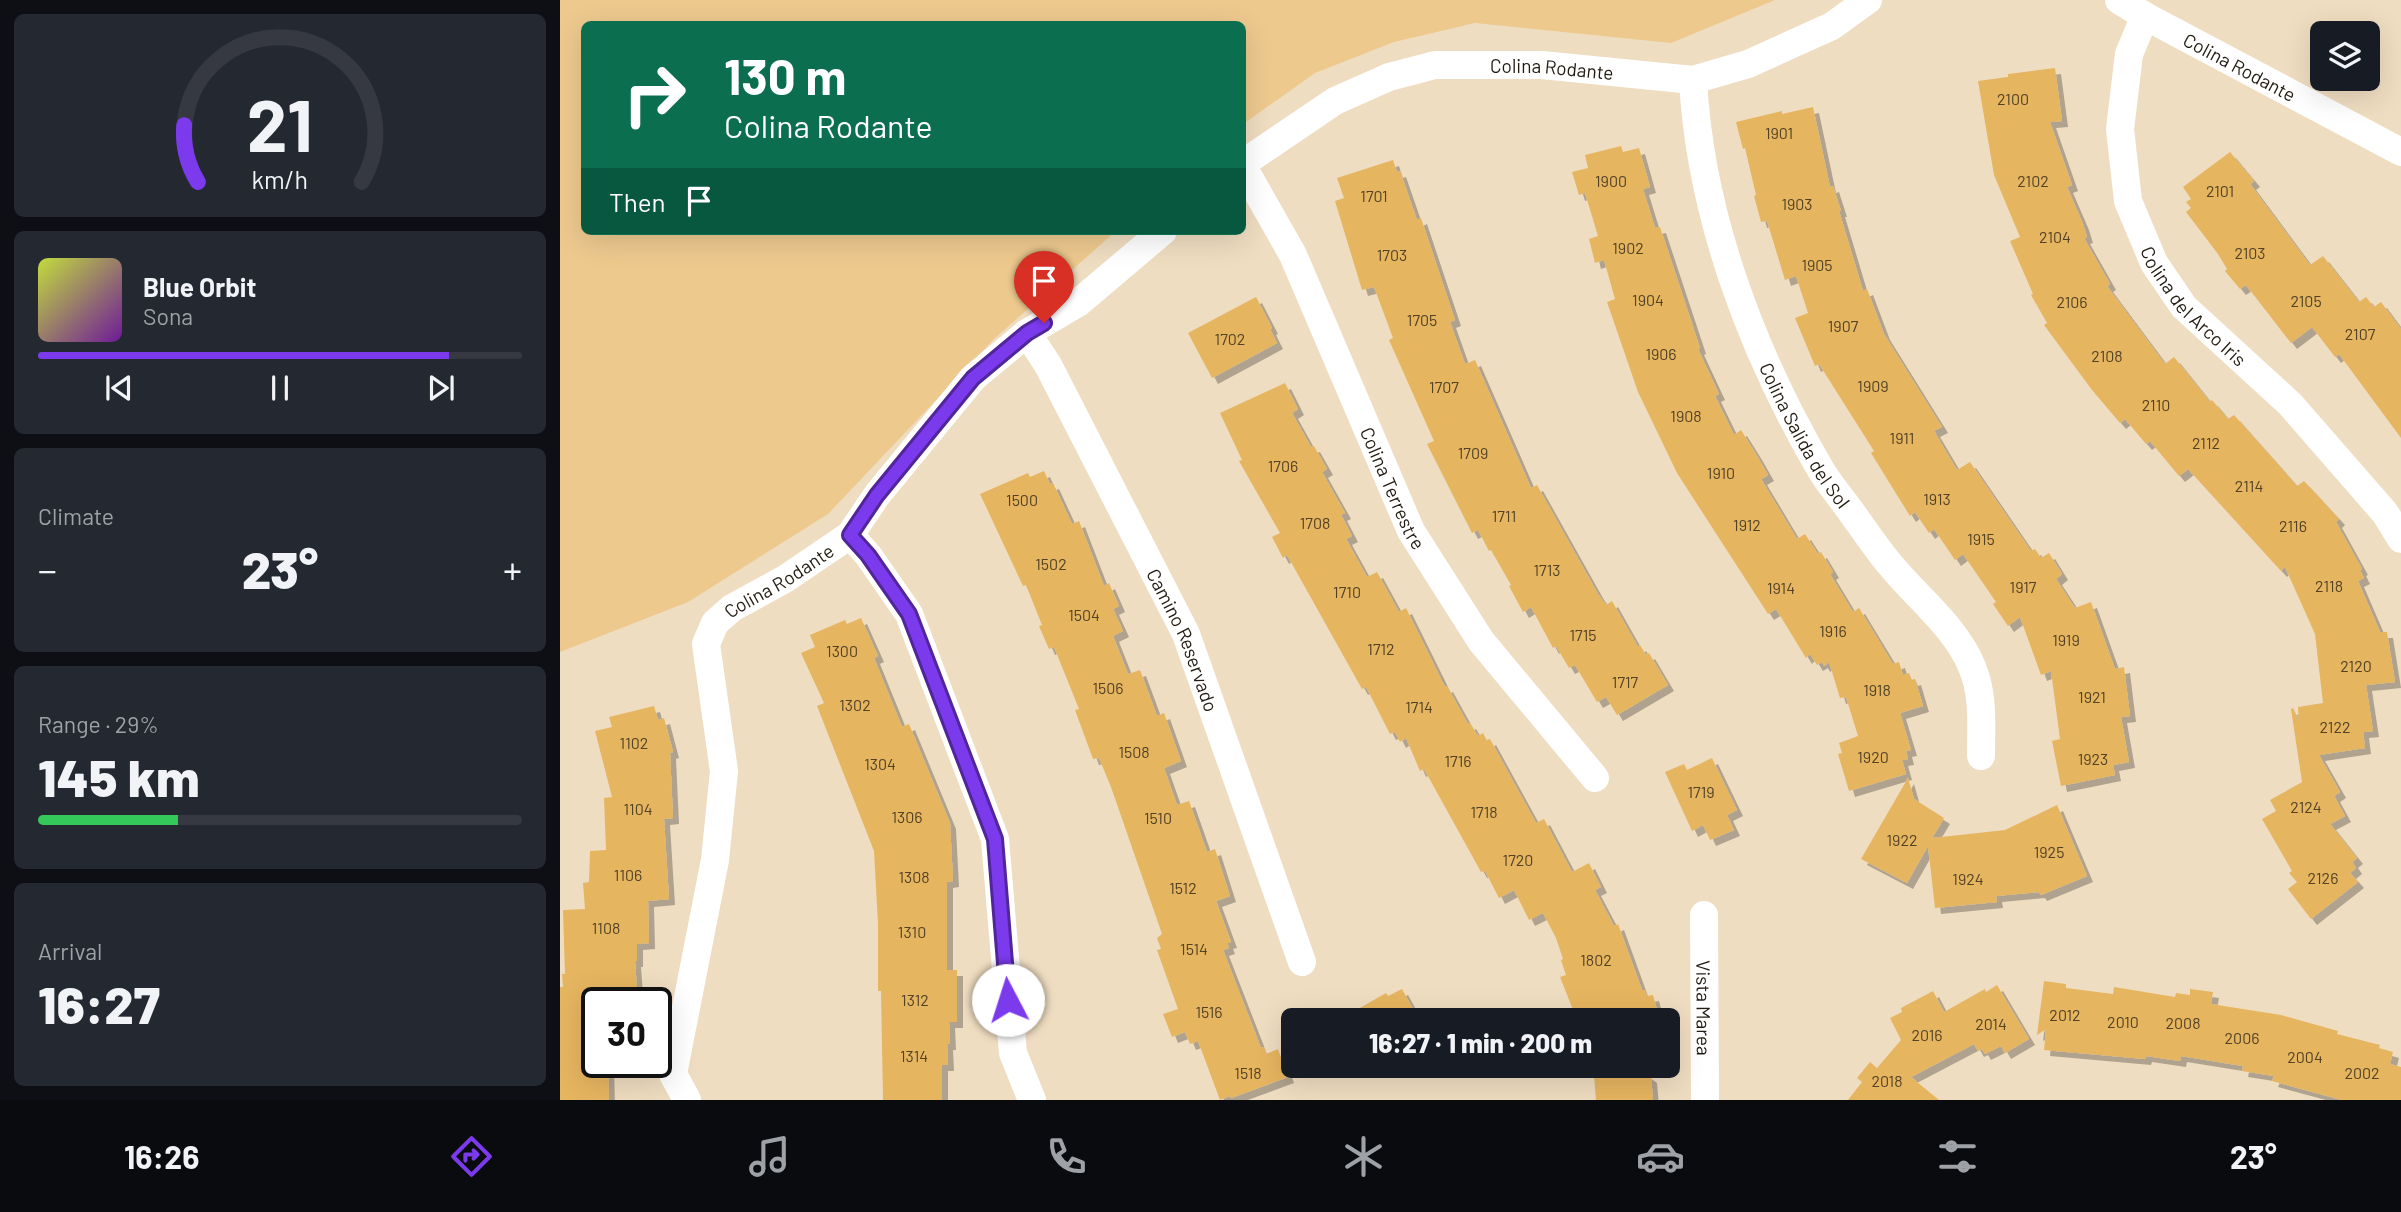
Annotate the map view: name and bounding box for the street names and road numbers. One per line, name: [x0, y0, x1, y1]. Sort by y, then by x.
street label: Colina Rodante: [2180, 27, 2300, 106]
street label: Colina Rodante: [1490, 53, 1615, 84]
street label: Colina del Arco Iris: [2137, 243, 2252, 370]
street label: Colina Salida del Sol: [1756, 359, 1856, 512]
street label: Colina Terrestre: [1356, 423, 1431, 553]
street label: Colina Rodante: [719, 538, 838, 622]
street label: Camino Reservado: [1143, 564, 1224, 714]
street label: Vista Marea: [1693, 960, 1716, 1056]

